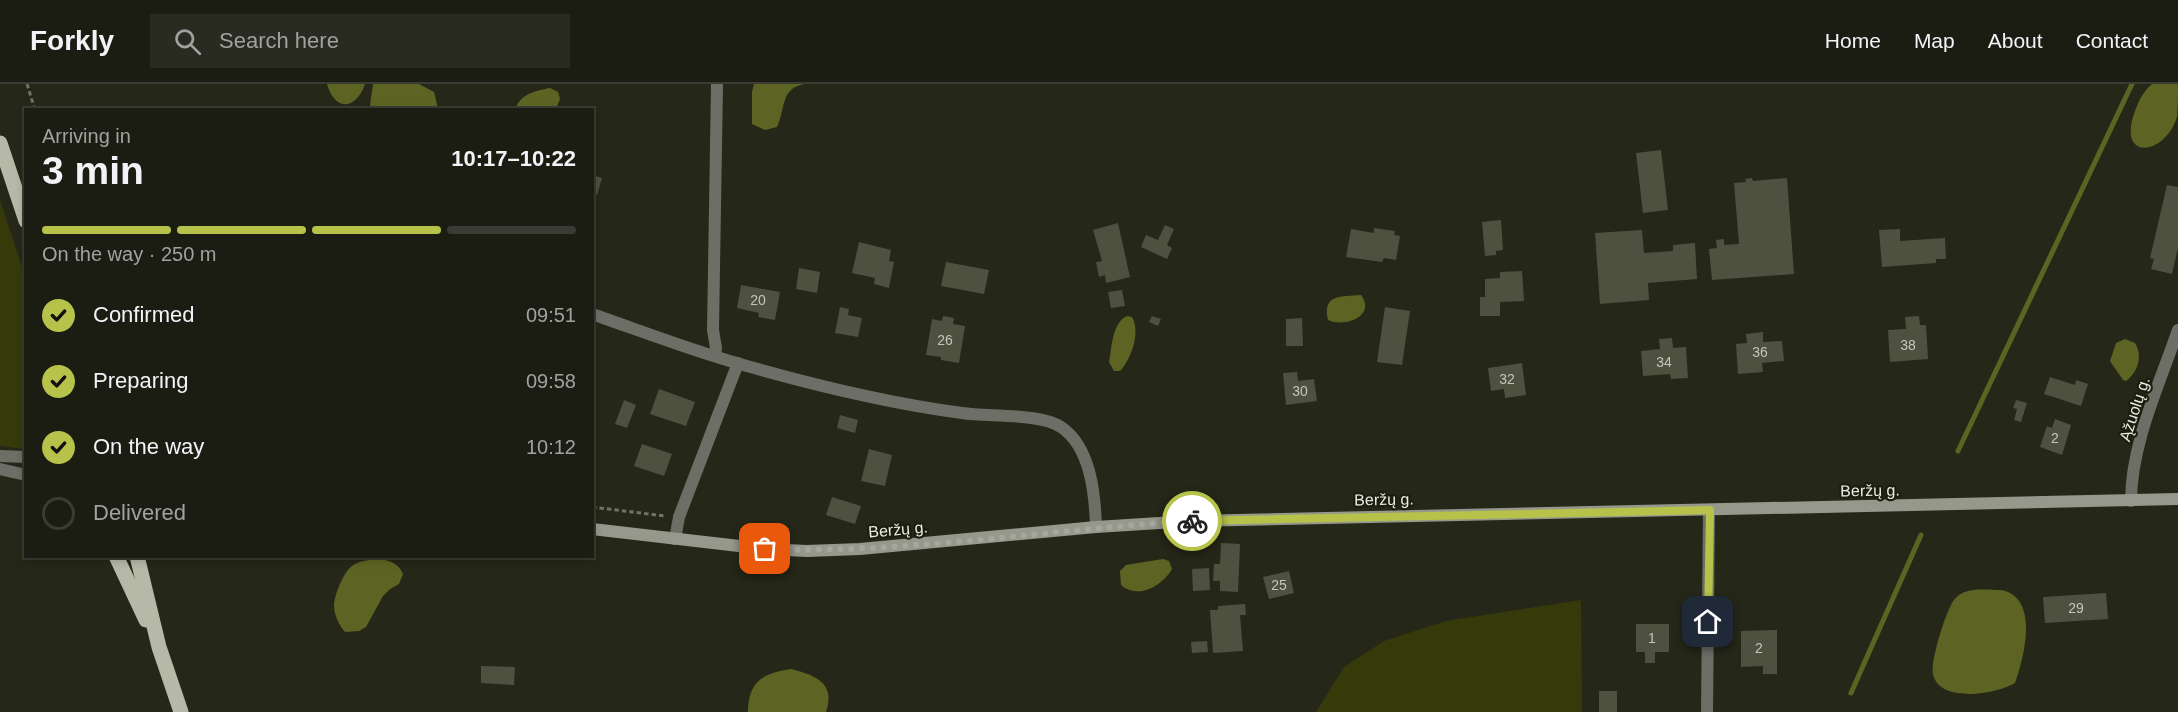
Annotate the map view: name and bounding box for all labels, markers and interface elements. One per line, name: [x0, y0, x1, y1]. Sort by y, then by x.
search box: [150, 14, 570, 68]
text: Forkly: [30, 25, 114, 56]
icon: search: [171, 25, 204, 58]
text: Search here: [219, 28, 339, 53]
text: Home: [1825, 29, 1881, 52]
text: Map: [1914, 29, 1955, 52]
text: About: [1988, 29, 2043, 52]
text: Contact: [2076, 29, 2148, 52]
text: Arriving in: [42, 125, 131, 147]
text: 10:17–10:22: [451, 146, 576, 171]
text: 3 min: [42, 149, 144, 192]
text: On the way · 250 m: [42, 243, 217, 265]
house number: 20: [750, 292, 766, 308]
icon: check: [42, 299, 75, 332]
text: Confirmed: [93, 302, 194, 327]
text: 09:51: [526, 304, 576, 326]
house number: 26: [937, 332, 953, 348]
house number: 38: [1900, 337, 1916, 353]
house number: 36: [1752, 344, 1768, 360]
house number: 34: [1656, 354, 1672, 370]
icon: check: [42, 365, 75, 398]
text: Preparing: [93, 368, 188, 393]
text: 09:58: [526, 370, 576, 392]
house number: 32: [1499, 371, 1515, 387]
street label: Ąžuolų g.: [2116, 375, 2153, 444]
house number: 30: [1292, 383, 1308, 399]
house number: 2: [2051, 430, 2059, 446]
icon: check: [42, 431, 75, 464]
text: On the way: [93, 434, 204, 459]
text: 10:12: [526, 436, 576, 458]
street label: Beržų g.: [1840, 481, 1900, 500]
street label: Beržų g.: [1354, 490, 1414, 509]
courier: [1162, 491, 1222, 551]
text: Delivered: [93, 500, 186, 525]
icon: bike: [1176, 505, 1209, 538]
street label: Beržų g.: [868, 518, 928, 541]
pin: [739, 523, 790, 574]
icon: bag: [748, 532, 781, 565]
house number: 25: [1271, 577, 1287, 593]
pin: [1682, 596, 1733, 647]
house number: 29: [2068, 600, 2084, 616]
icon: home: [1691, 605, 1724, 638]
house number: 1: [1648, 630, 1656, 646]
house number: 2: [1755, 640, 1763, 656]

